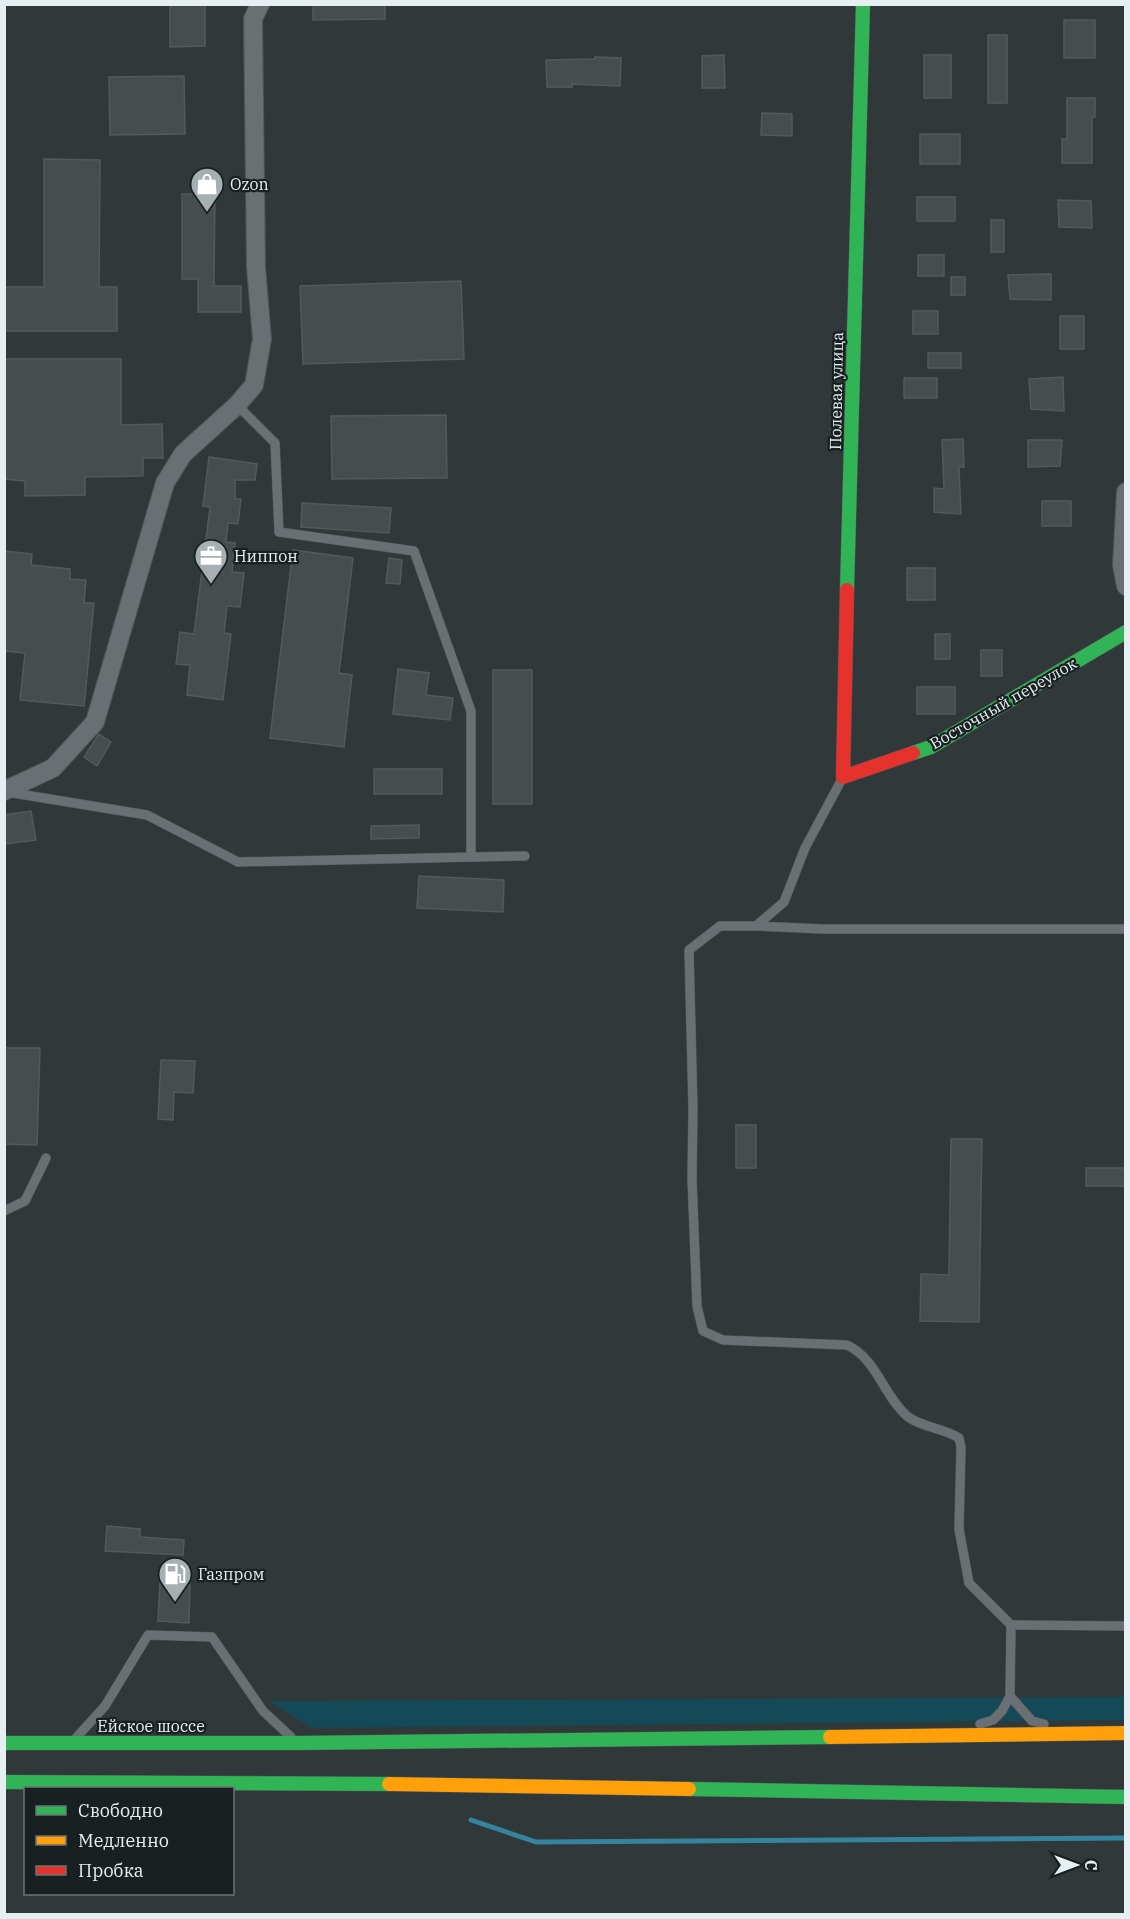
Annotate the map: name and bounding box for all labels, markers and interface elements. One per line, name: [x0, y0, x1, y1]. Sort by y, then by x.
shop icon: Ozon: [189, 166, 225, 213]
place label: Ozon: [230, 174, 269, 194]
street label: Полевая улица: [825, 332, 847, 450]
office icon: Ниппон: [193, 538, 229, 585]
place label: Ниппон: [234, 546, 298, 566]
street label: Восточный переулок: [926, 652, 1081, 753]
fuel station icon: Газпром: [157, 1556, 193, 1603]
place label: Газпром: [198, 1564, 265, 1584]
street label: Ейское шоссе: [97, 1716, 205, 1736]
legend: [24, 1787, 234, 1895]
text: Свободно: [78, 1799, 163, 1822]
text: Медленно: [78, 1829, 169, 1852]
north arrow: [1046, 1835, 1106, 1895]
text: Пробка: [78, 1859, 144, 1882]
text: С: [1081, 1860, 1101, 1870]

